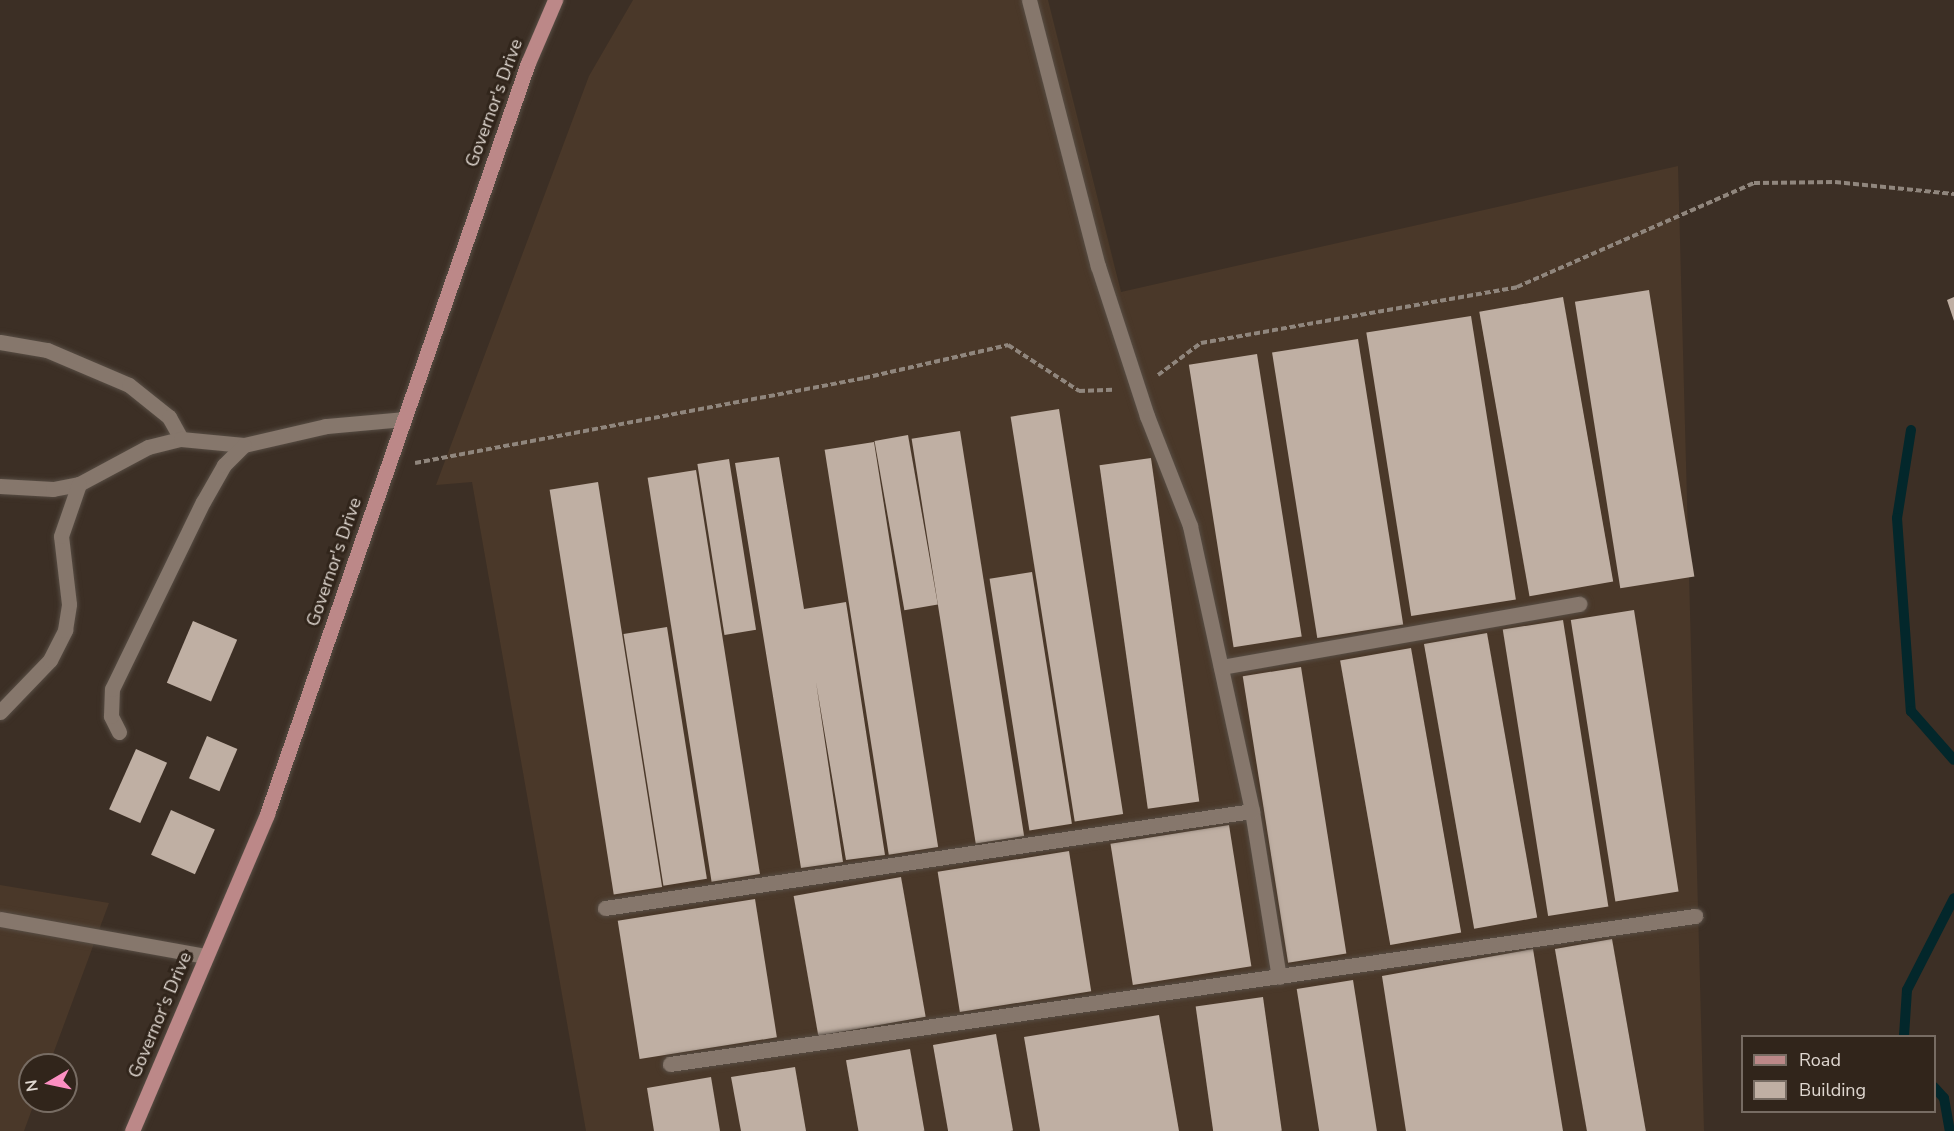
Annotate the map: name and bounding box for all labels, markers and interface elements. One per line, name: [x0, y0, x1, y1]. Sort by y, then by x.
street label: Governor's Drive: [461, 36, 527, 170]
street label: Governor's Drive: [302, 495, 366, 629]
street label: Governor's Drive: [124, 949, 196, 1081]
legend: [1741, 1035, 1936, 1113]
text: Road: [1799, 1048, 1841, 1072]
north arrow: [18, 1053, 78, 1113]
text: N: [20, 1078, 44, 1093]
text: Building: [1799, 1078, 1866, 1102]

